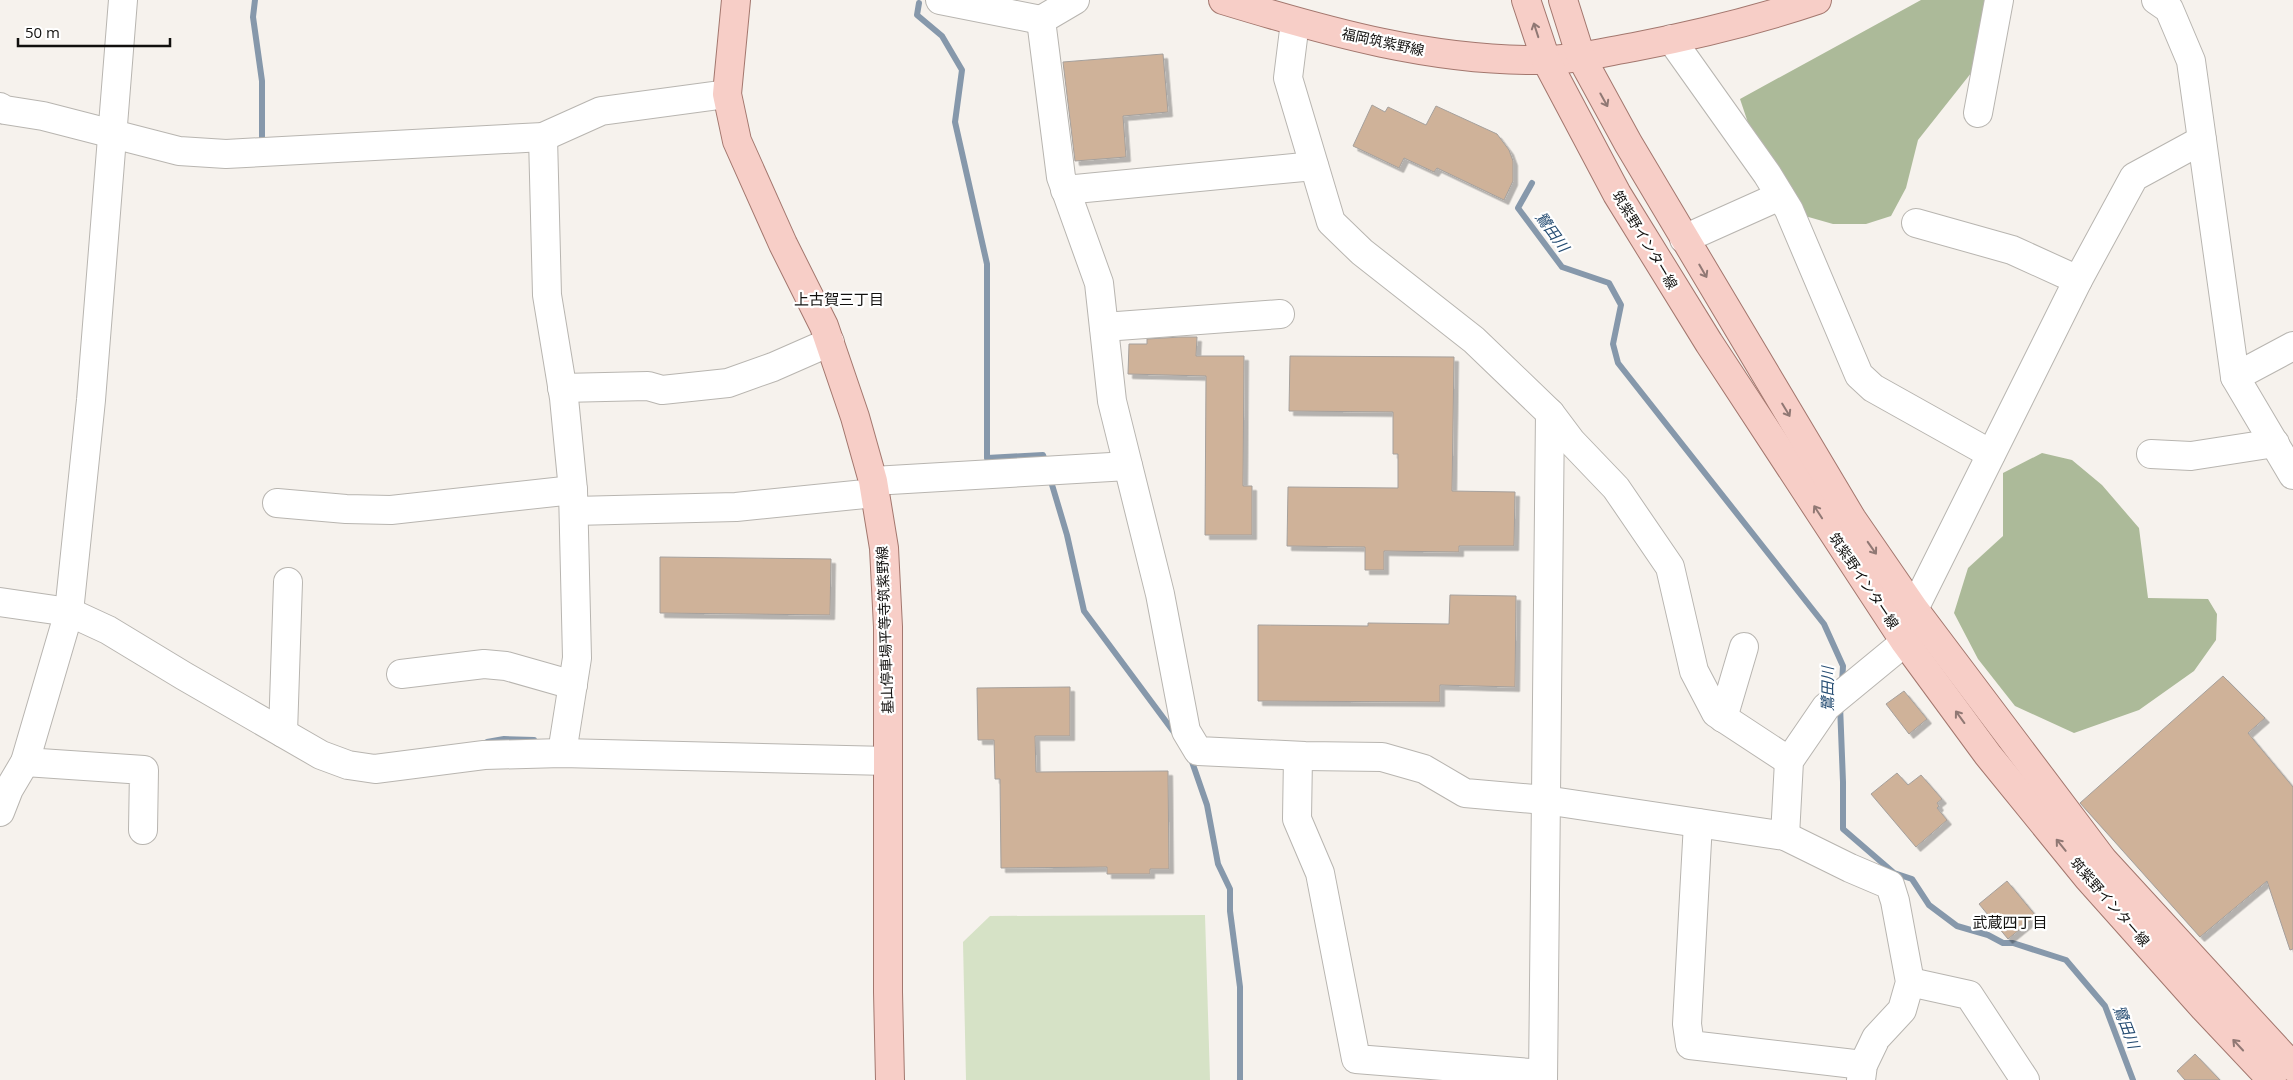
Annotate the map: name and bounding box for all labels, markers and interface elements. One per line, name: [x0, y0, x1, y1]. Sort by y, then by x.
scale bar: [18, 15, 170, 47]
text: 50 m: [25, 22, 60, 42]
street label: 福岡筑紫野線: [1340, 23, 1426, 60]
one-way arrow: [1531, 23, 1540, 38]
one-way arrow: [1600, 92, 1610, 106]
street label: 筑紫野インター線: [1608, 187, 1682, 293]
water label: 鷺田川: [1531, 207, 1575, 257]
one-way arrow: [1698, 263, 1708, 278]
district label: 上古賀三丁目: [794, 289, 884, 309]
one-way arrow: [1782, 403, 1792, 417]
one-way arrow: [1812, 505, 1822, 519]
street label: 筑紫野インター線: [1825, 529, 1904, 632]
one-way arrow: [1867, 541, 1877, 555]
street label: 基山停車場平等寺筑紫野線: [872, 546, 897, 714]
water label: 鷺田川: [1817, 665, 1837, 712]
one-way arrow: [1955, 710, 1965, 724]
one-way arrow: [2055, 838, 2066, 851]
street label: 筑紫野インター線: [2066, 853, 2154, 950]
district label: 武蔵四丁目: [1972, 912, 2048, 932]
water label: 鷺田川: [2110, 1002, 2145, 1053]
one-way arrow: [2232, 1038, 2244, 1051]

